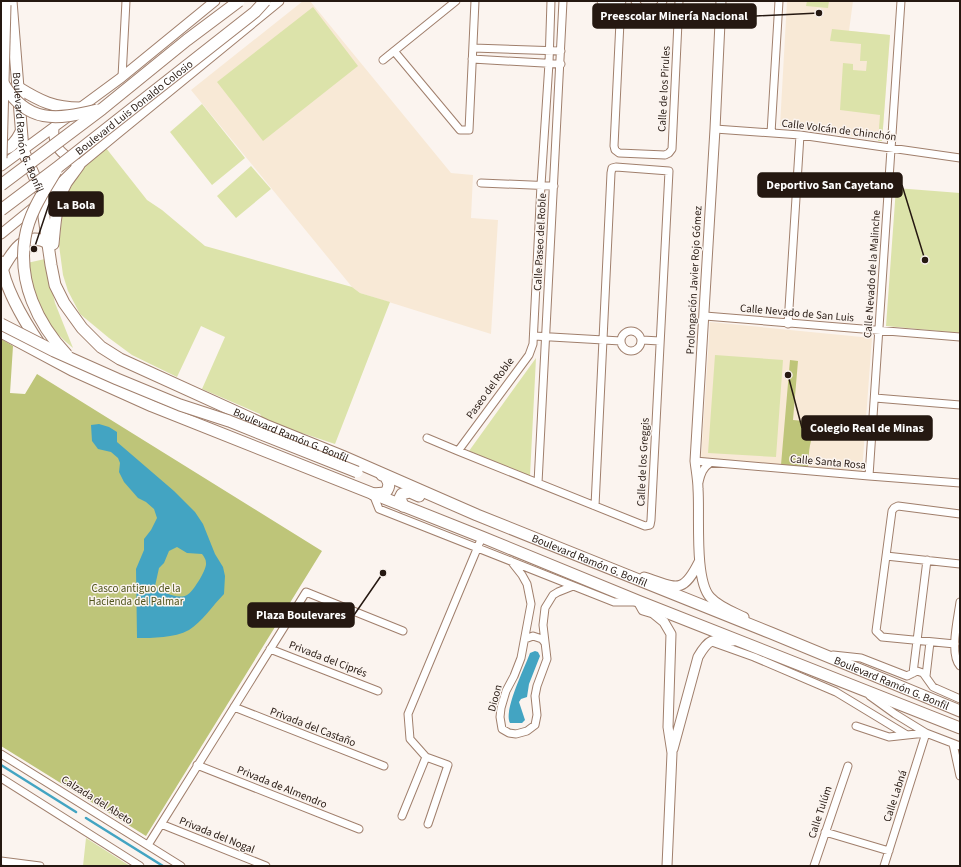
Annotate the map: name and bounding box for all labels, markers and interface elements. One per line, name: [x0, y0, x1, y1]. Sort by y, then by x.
callout: Preescolar Minería Nacional: [593, 4, 756, 28]
text: Preescolar Minería Nacional: [600, 8, 748, 25]
street label: Calle de los Pirules: [654, 45, 674, 132]
street label: Boulevard Luis Donaldo Colosio: [72, 56, 196, 158]
street label: Boulevard Ramón G. Bonfil: [9, 72, 48, 195]
street label: Calle Volcán de Chinchón: [781, 116, 897, 144]
callout: Deportivo San Cayetano: [758, 173, 902, 197]
text: Deportivo San Cayetano: [766, 177, 894, 194]
callout: La Bola: [49, 192, 103, 216]
street label: Calle Paseo del Roble: [530, 192, 550, 291]
text: La Bola: [57, 197, 95, 214]
street label: Prolongación Javier Rojo Gómez: [683, 205, 705, 355]
street label: Calle Nevado de la Malinche: [860, 209, 884, 339]
street label: Calle Nevado de San Luis: [739, 301, 855, 325]
street label: Paseo del Roble: [463, 354, 518, 422]
street label: Boulevard Ramón G. Bonfil: [231, 404, 351, 465]
callout: Colegio Real de Minas: [802, 416, 932, 440]
street label: Calle de los Greggis: [633, 417, 653, 507]
text: Colegio Real de Minas: [810, 420, 924, 437]
street label: Calle Santa Rosa: [789, 451, 867, 473]
street label: Boulevard Ramón G. Bonfil: [530, 530, 650, 590]
park label: Casco antiguo de la Hacienda del Palmar: [89, 581, 184, 609]
callout: Plaza Boulevares: [248, 603, 354, 627]
text: Plaza Boulevares: [256, 607, 346, 624]
street label: Privada del Ciprés: [287, 637, 370, 681]
street label: Boulevard Ramón G. Bonfil: [832, 652, 952, 713]
street label: Dioon: [484, 683, 506, 713]
street label: Privada del Castaño: [268, 704, 358, 750]
street label: Privada de Almendro: [235, 762, 329, 812]
street label: Calle Labná: [880, 768, 910, 824]
street label: Calzada del Abeto: [58, 772, 136, 828]
street label: Calle Tulúm: [804, 784, 836, 840]
street label: Privada del Nogal: [177, 813, 257, 857]

